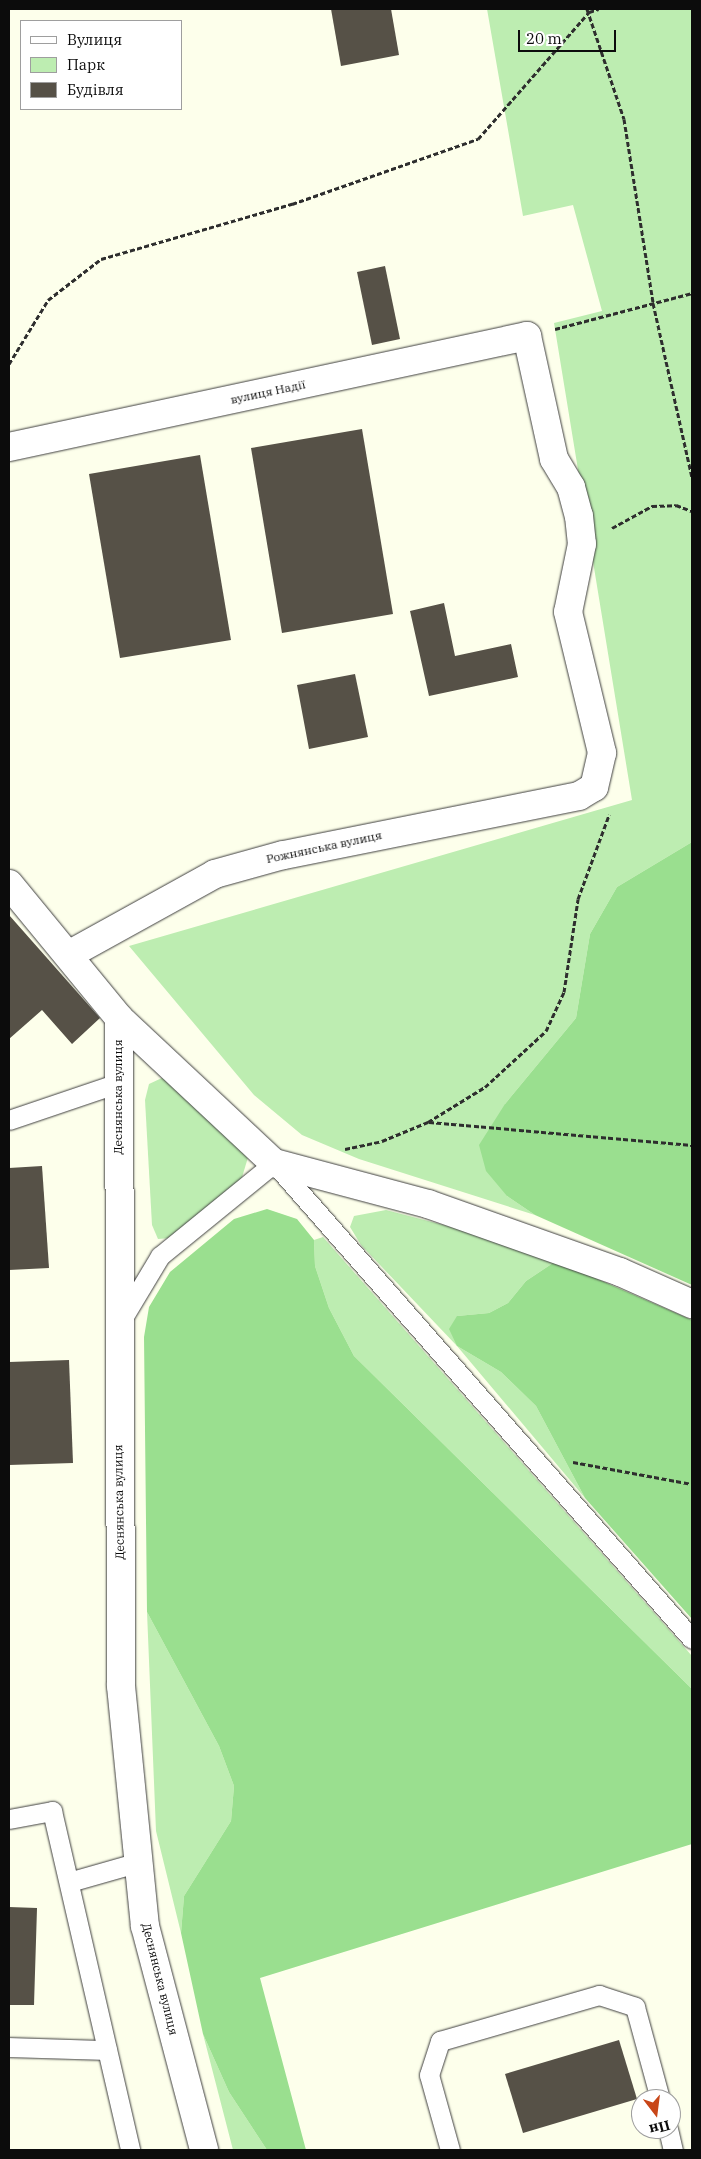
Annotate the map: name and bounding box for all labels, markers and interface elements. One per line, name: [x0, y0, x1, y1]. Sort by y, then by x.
legend: [20, 20, 182, 110]
scale bar: [521, 20, 618, 52]
text: 20 m: [526, 29, 562, 48]
text: Вулиця: [67, 30, 122, 49]
text: Парк: [67, 55, 105, 74]
text: Будівля: [67, 80, 124, 99]
street label: вулиця Надії: [229, 377, 307, 407]
street label: Рожнянська вулиця: [265, 828, 383, 866]
street label: Деснянська вулиця: [111, 1039, 125, 1155]
street label: Деснянська вулиця: [111, 1444, 127, 1560]
street label: Деснянська вулиця: [139, 1921, 181, 2037]
north arrow: [631, 2089, 681, 2139]
text: Пн: [647, 2116, 672, 2139]

